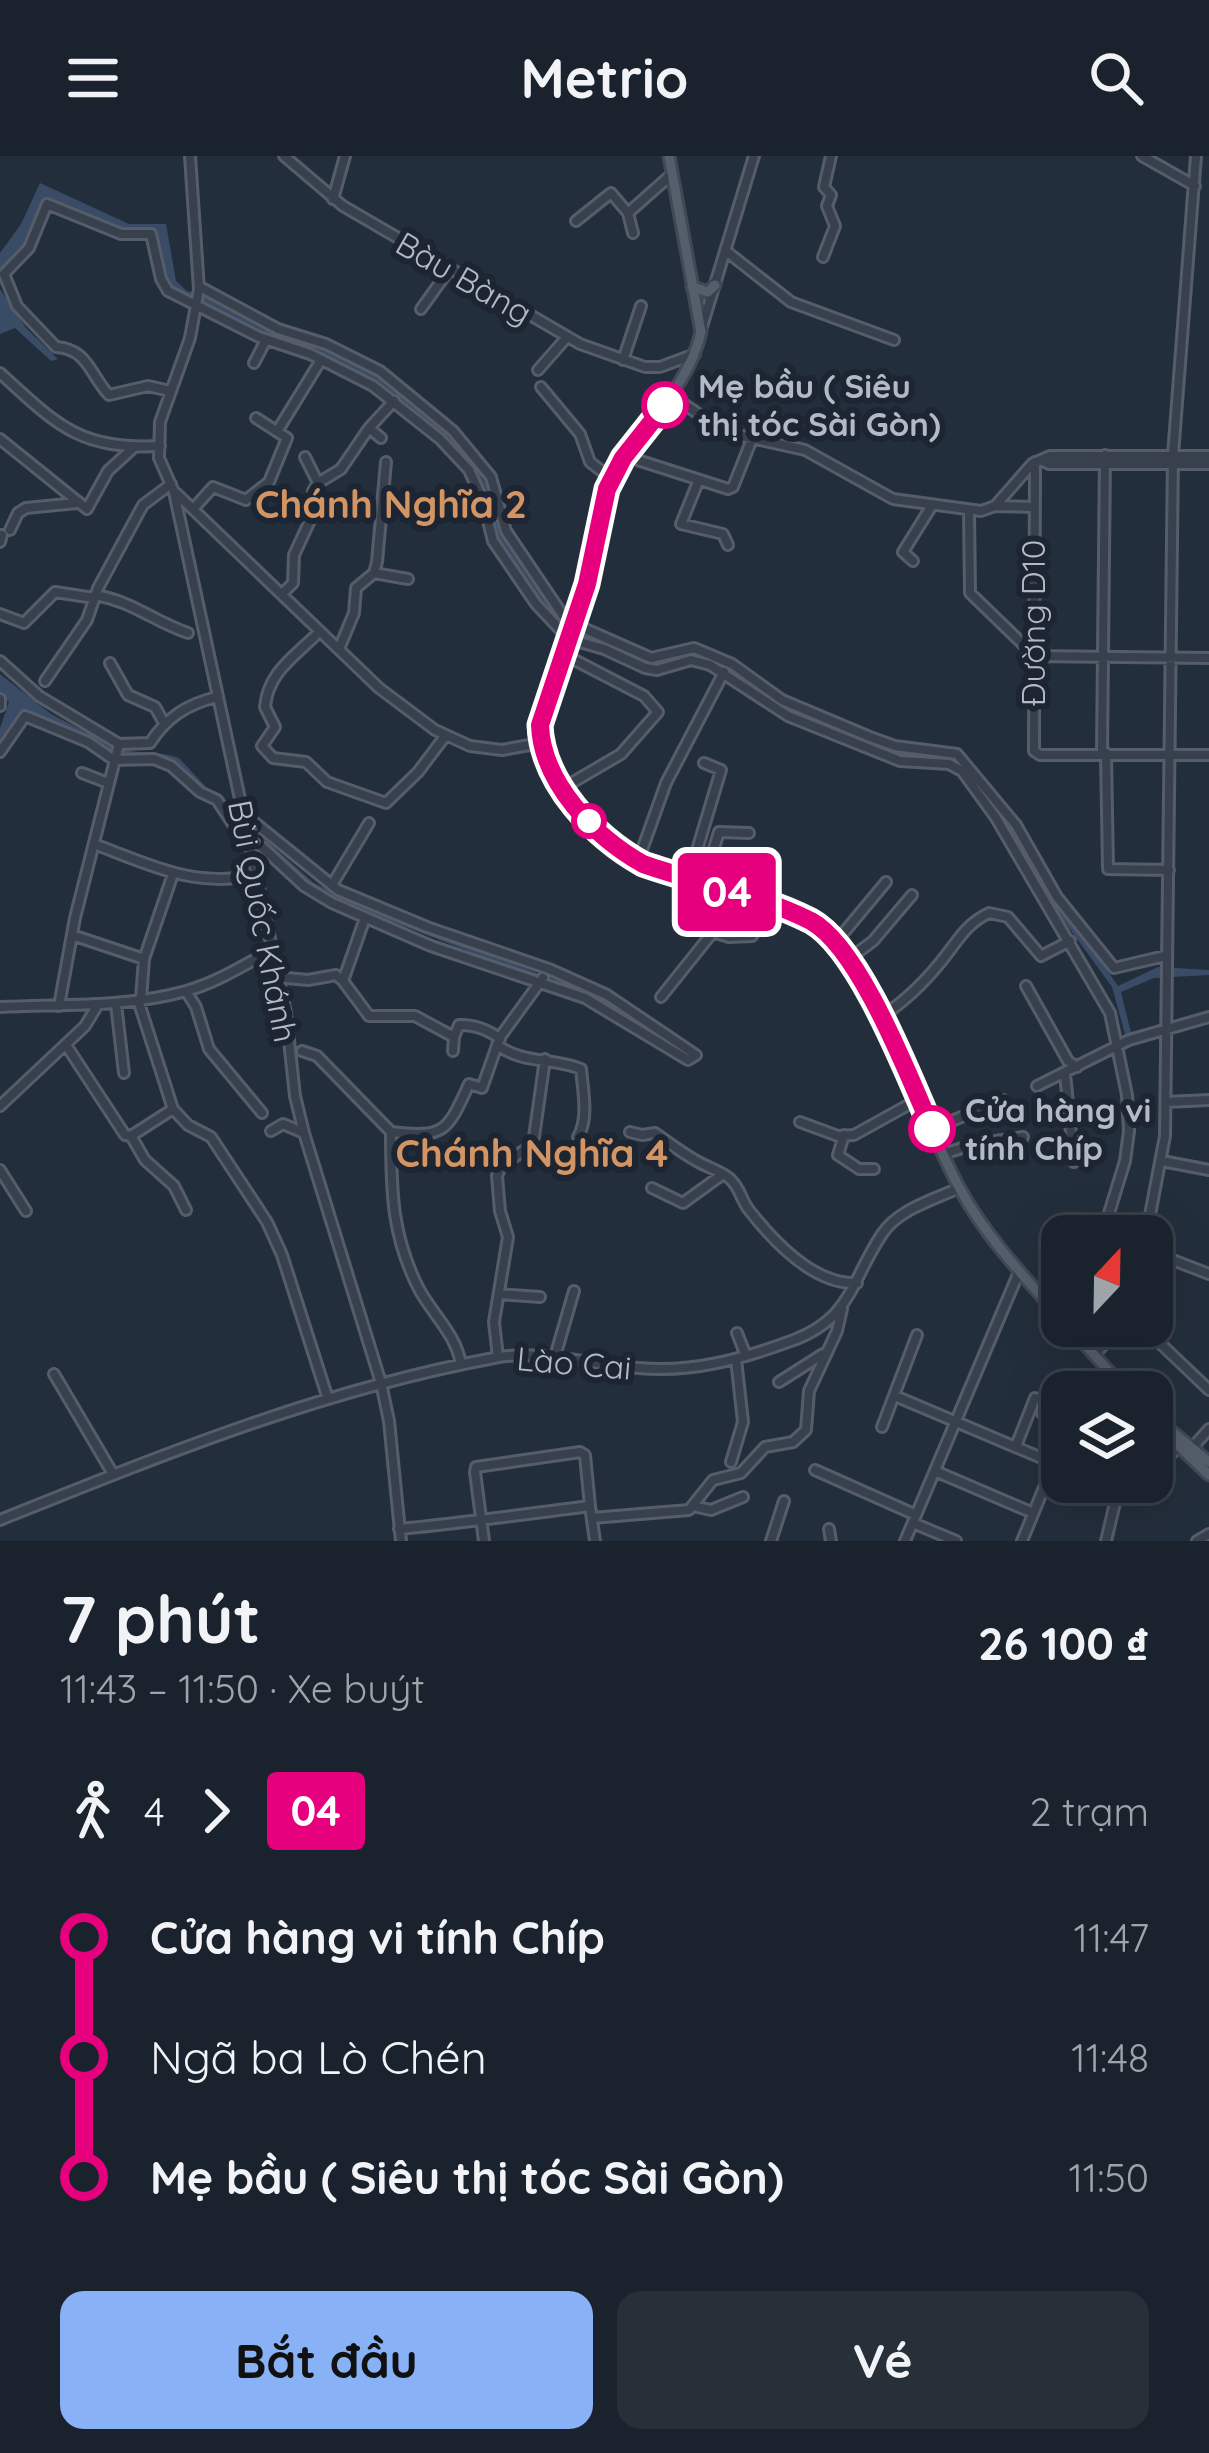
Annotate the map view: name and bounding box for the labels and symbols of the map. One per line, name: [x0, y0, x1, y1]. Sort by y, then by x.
street label: Bàu Bàng: [389, 222, 539, 333]
place label: Mẹ bầu ( Siêu thị tóc Sài Gòn): [698, 365, 941, 444]
marker: Mẹ bầu ( Siêu thị tóc Sài Gòn): [643, 383, 687, 427]
district label: Chánh Nghĩa 2: [255, 479, 527, 528]
street label: Đường D10: [1012, 540, 1053, 706]
street label: Bùi Quốc Khánh: [220, 796, 307, 1045]
unlabelled marker: [573, 805, 605, 837]
line badge: 04: [673, 853, 781, 931]
place label: Cửa hàng vi tính Chíp: [965, 1089, 1151, 1168]
marker: Cửa hàng vi tính Chíp: [910, 1107, 954, 1151]
district label: Chánh Nghĩa 4: [396, 1128, 668, 1177]
north arrow: [1041, 1215, 1173, 1347]
street label: Lào Cai: [515, 1337, 633, 1388]

